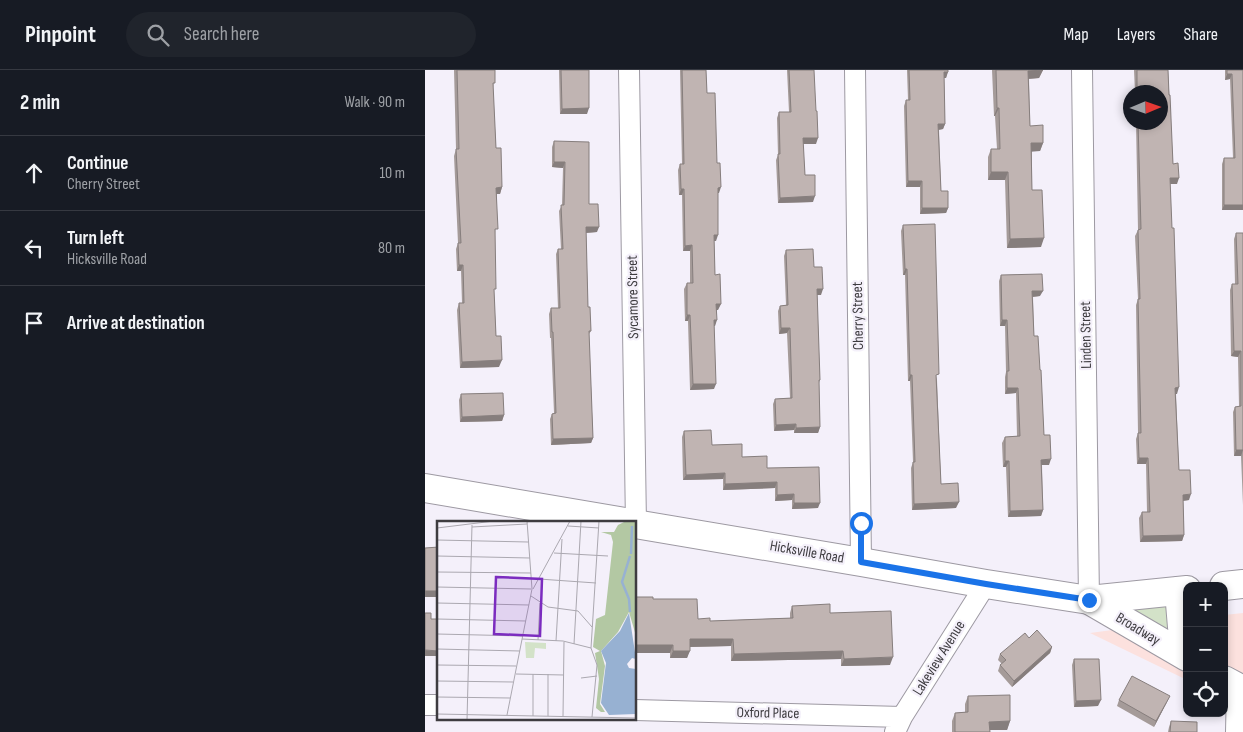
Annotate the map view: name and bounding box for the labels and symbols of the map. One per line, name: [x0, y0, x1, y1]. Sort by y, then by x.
north arrow: [1123, 85, 1168, 130]
street label: Sycamore Street: [623, 255, 643, 339]
street label: Cherry Street: [848, 281, 868, 350]
street label: Linden Street: [1076, 301, 1096, 369]
route start: [850, 512, 873, 535]
inset map: [437, 521, 636, 720]
street label: Hicksville Road: [768, 536, 846, 568]
route end: [1078, 589, 1101, 612]
street label: Broadway: [1112, 608, 1164, 650]
street label: Lakeview Avenue: [908, 617, 970, 699]
street label: Oxford Place: [736, 703, 800, 723]

